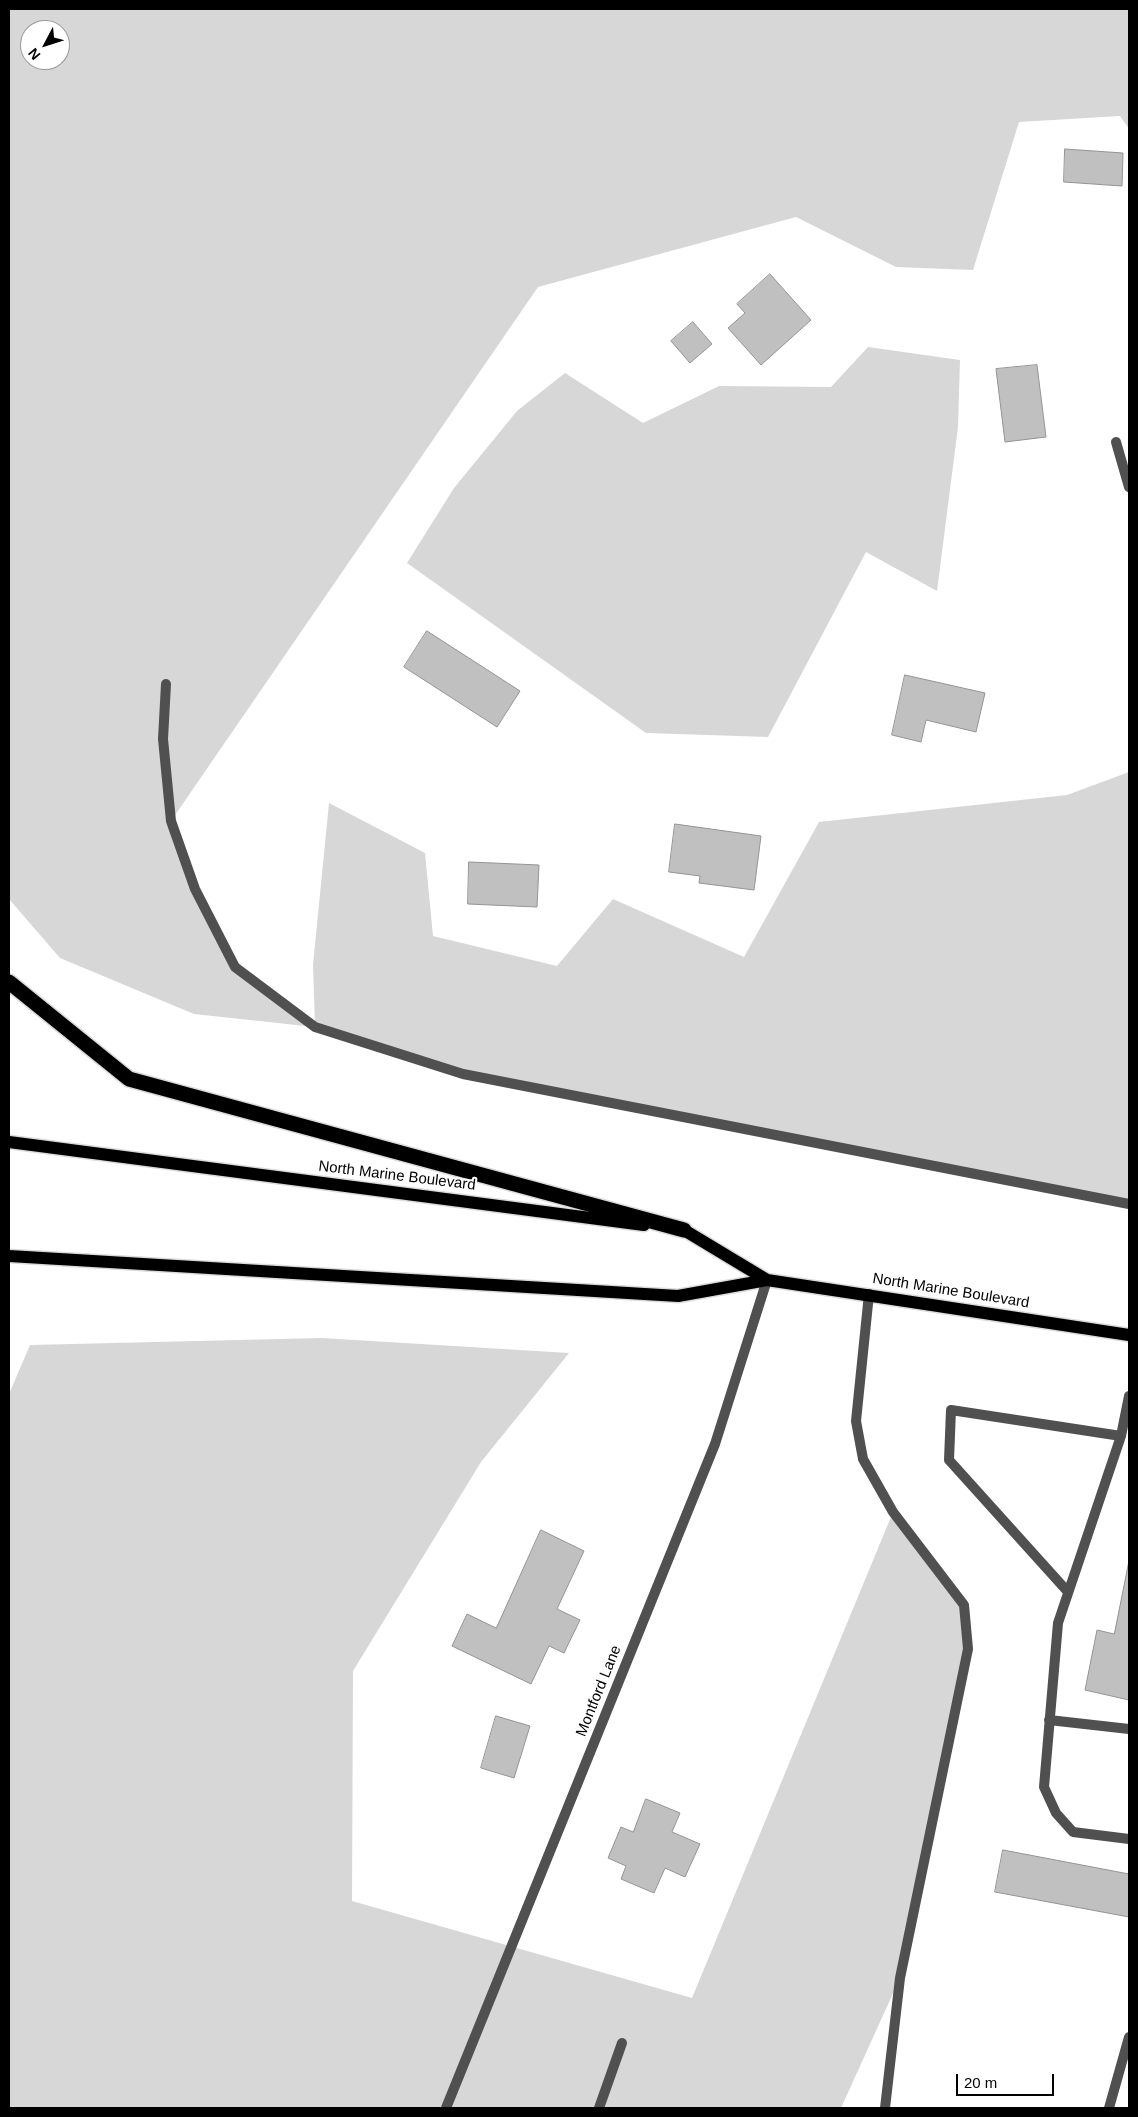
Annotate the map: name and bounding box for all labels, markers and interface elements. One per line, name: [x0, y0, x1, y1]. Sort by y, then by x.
north arrow: [20, 20, 70, 70]
text: N: [25, 45, 44, 63]
street label: North Marine Boulevard: [317, 1157, 477, 1195]
street label: North Marine Boulevard: [871, 1270, 1031, 1312]
street label: Montford Lane: [573, 1643, 625, 1739]
scale bar: [958, 2064, 1056, 2096]
text: 20 m: [964, 2074, 997, 2091]

